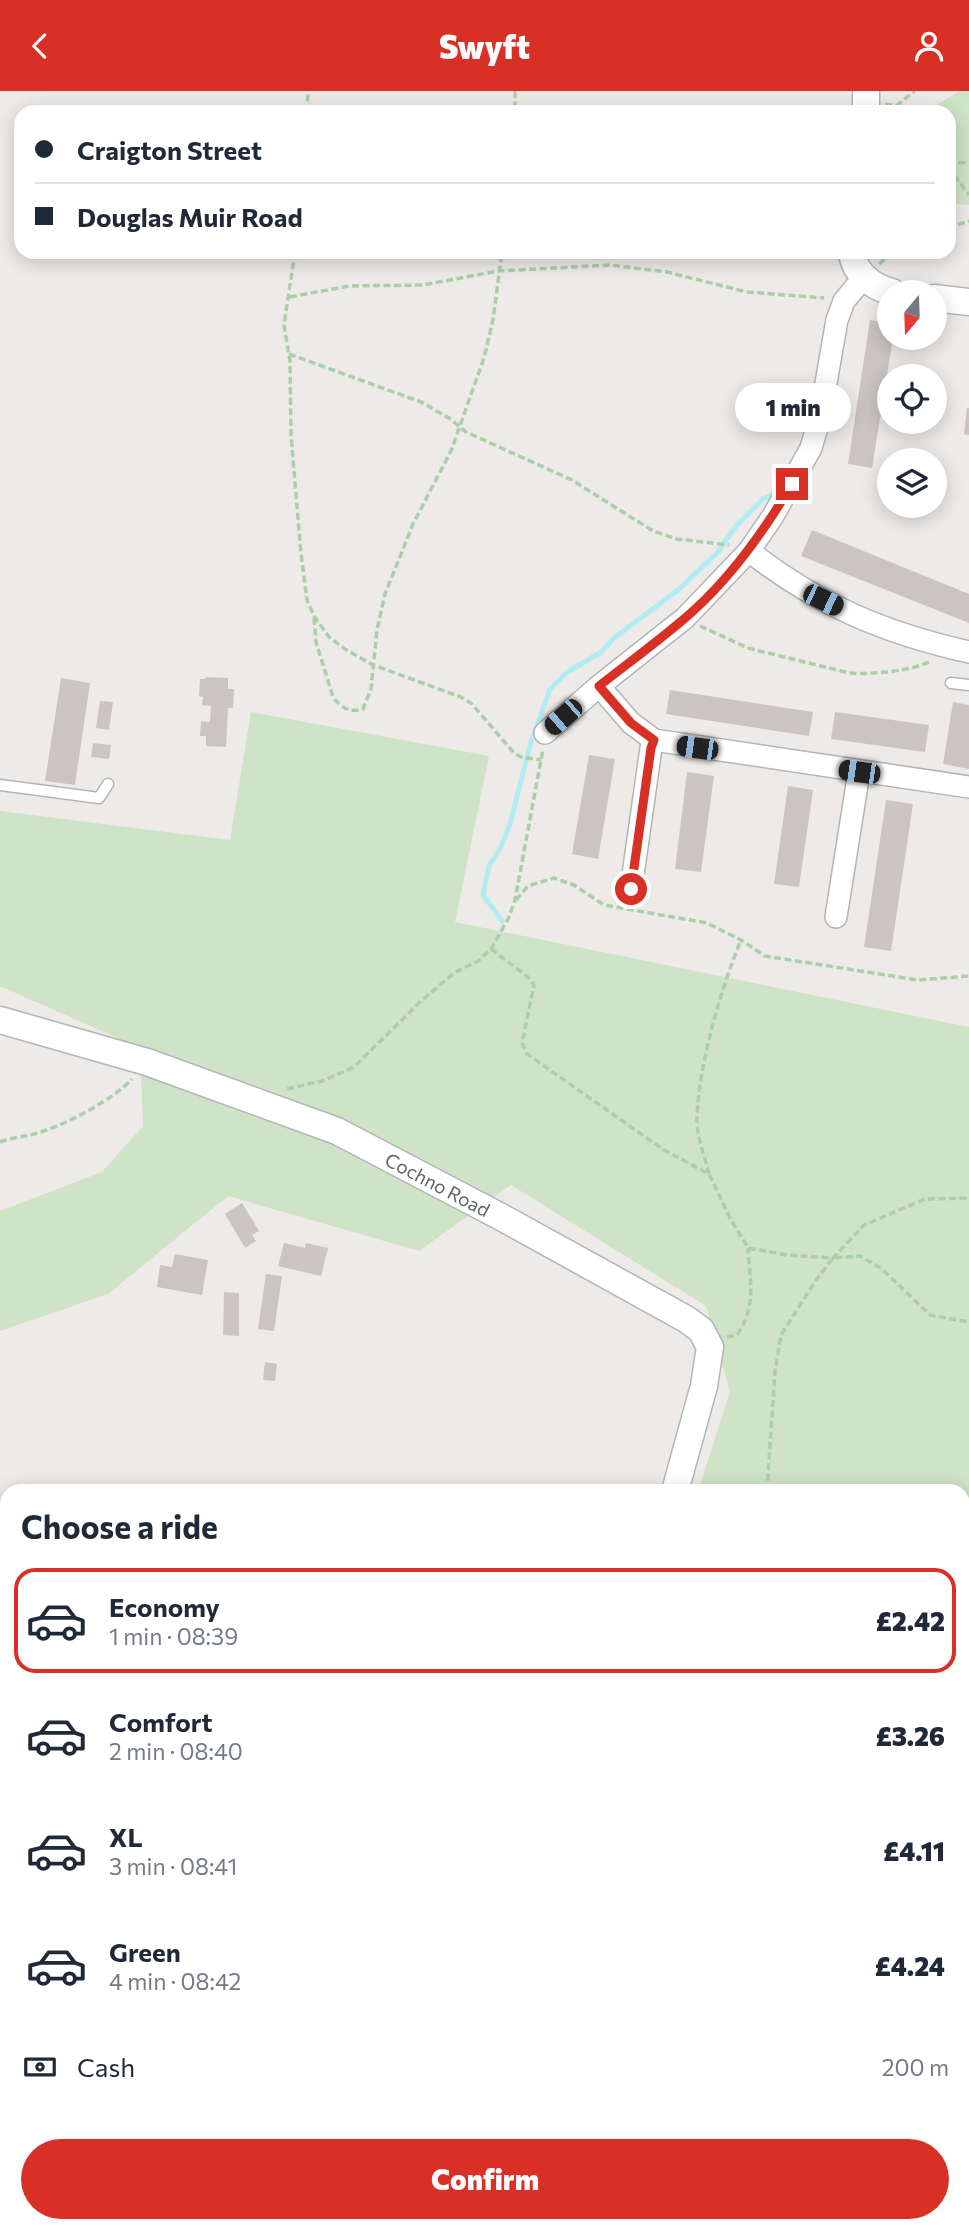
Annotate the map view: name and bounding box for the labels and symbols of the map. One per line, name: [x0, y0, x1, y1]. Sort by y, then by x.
north arrow: [877, 280, 947, 350]
callout: 1 min: [734, 383, 850, 431]
route end: [776, 468, 808, 500]
car: [800, 581, 847, 619]
car: [541, 695, 586, 739]
car: [675, 735, 720, 761]
car: [837, 759, 882, 785]
route start: [615, 873, 647, 905]
street label: Cochno Road: [382, 1147, 494, 1221]

